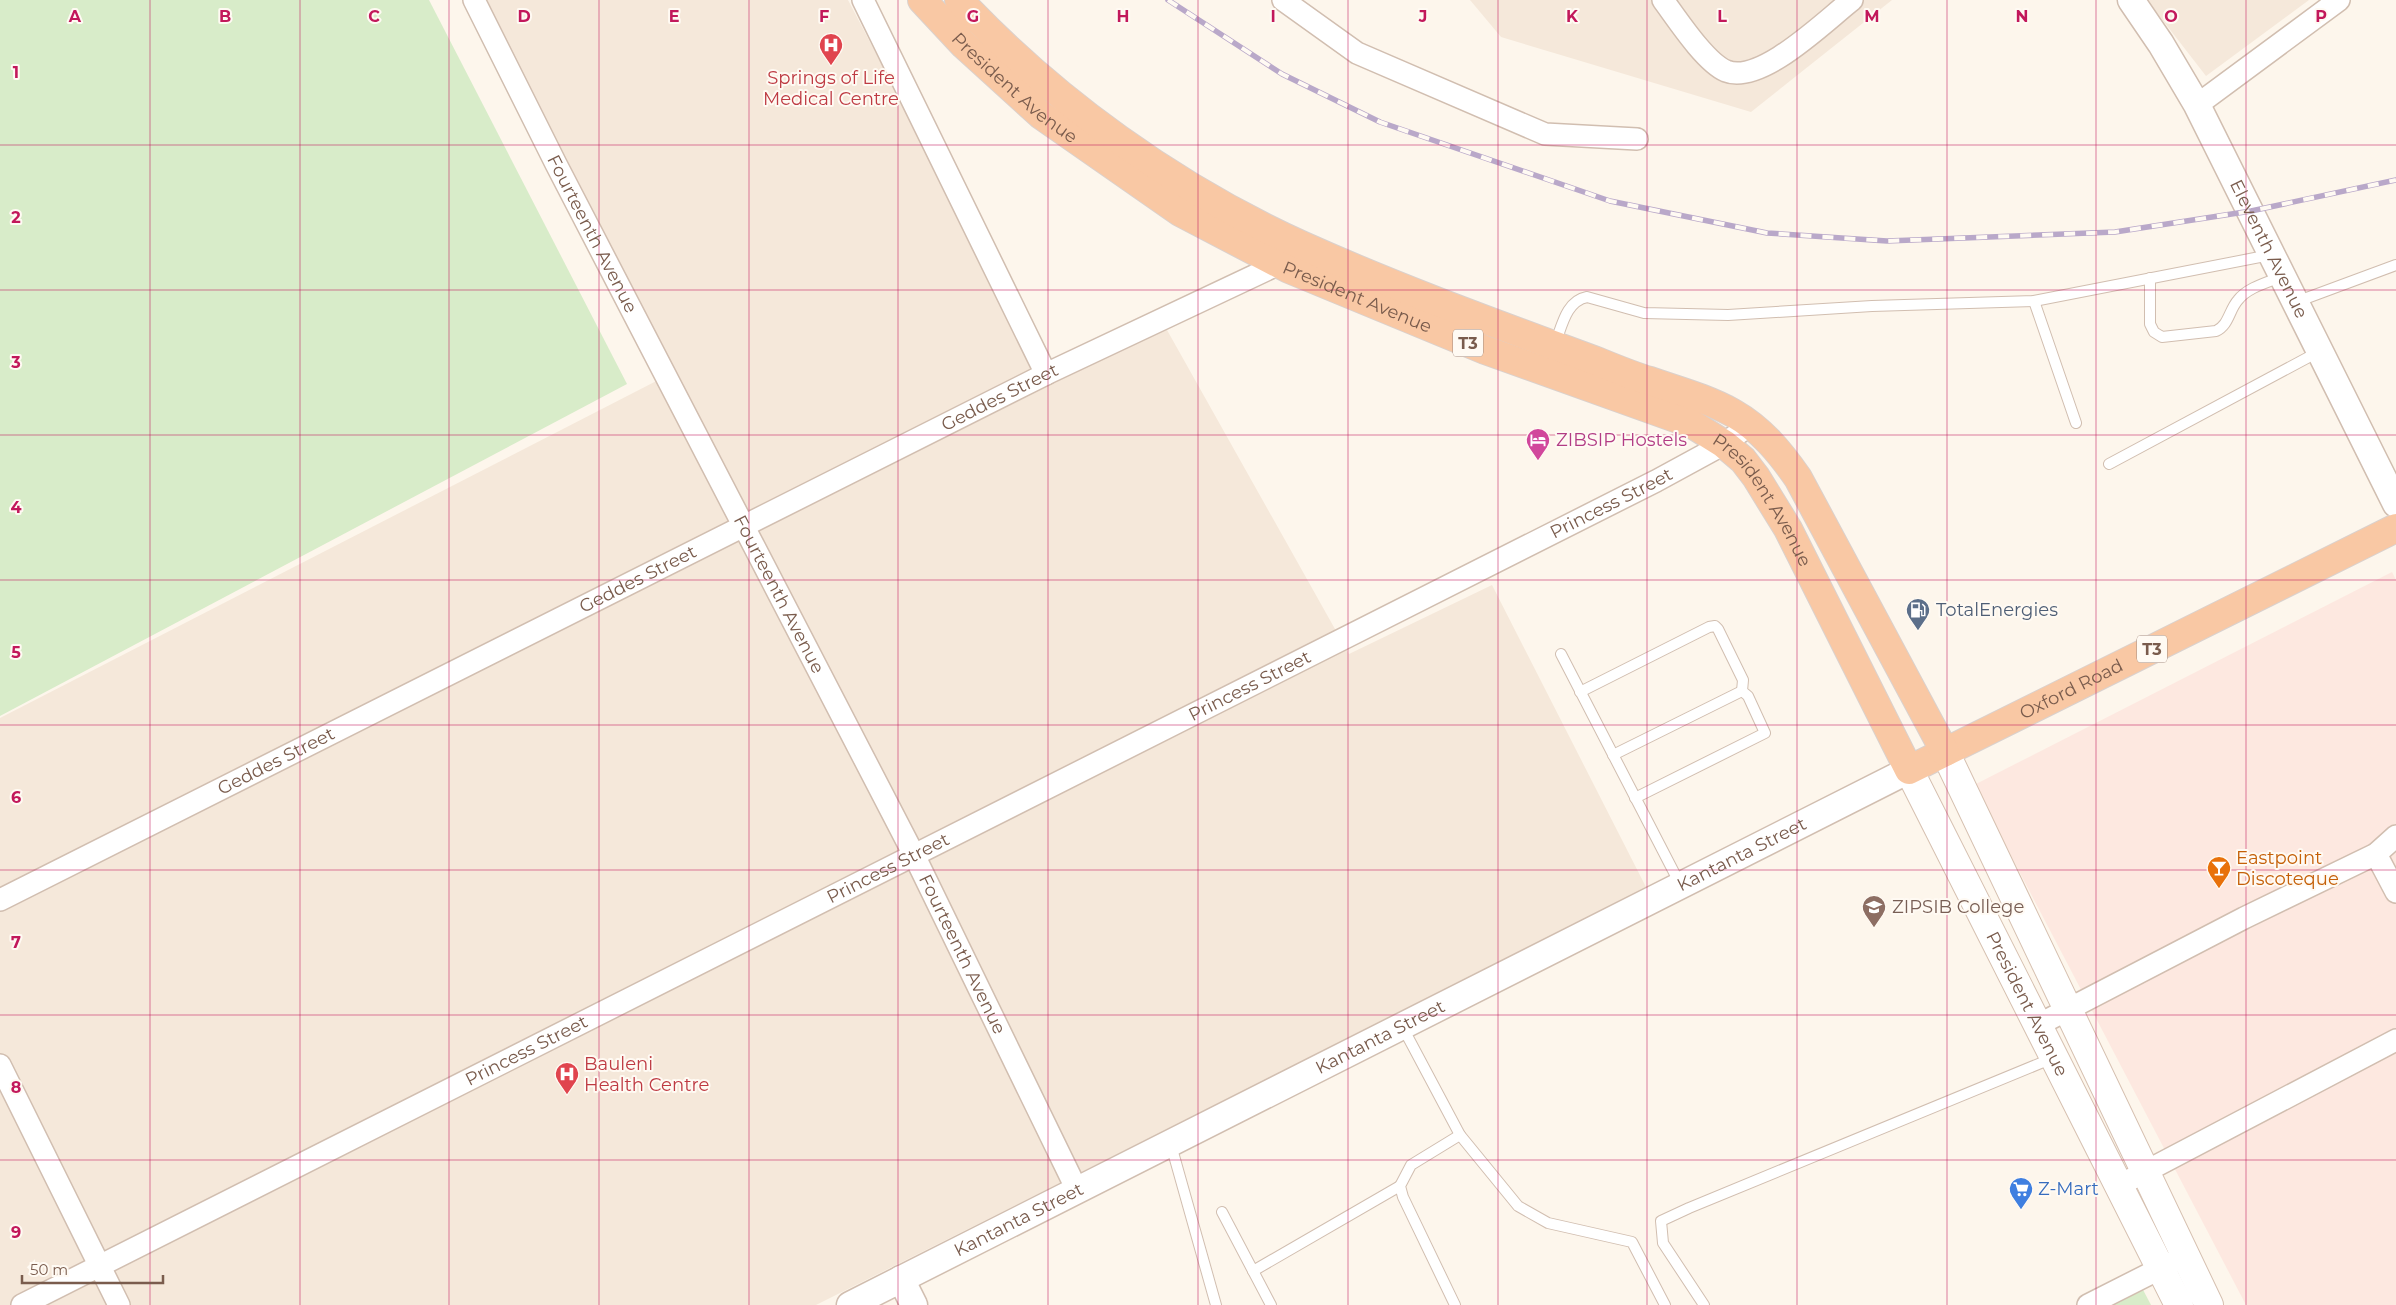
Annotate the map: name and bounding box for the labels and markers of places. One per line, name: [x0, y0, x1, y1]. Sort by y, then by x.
hospital icon: Springs of Life Medical Centre: [818, 32, 844, 66]
place label: Springs of Life Medical Centre: [763, 67, 899, 110]
hotel icon: ZIBSIP Hostels: [1525, 427, 1551, 461]
place label: ZIBSIP Hostels: [1556, 429, 1687, 451]
fuel station icon: TotalEnergies: [1905, 597, 1931, 631]
place label: TotalEnergies: [1936, 599, 2058, 621]
place label: Eastpoint Discoteque: [2236, 847, 2339, 890]
bar icon: Eastpoint Discoteque: [2206, 855, 2232, 889]
school or university icon: ZIPSIB College: [1861, 894, 1887, 928]
place label: ZIPSIB College: [1892, 896, 2024, 918]
place label: Bauleni Health Centre: [584, 1053, 709, 1096]
hospital icon: Bauleni Health Centre: [554, 1061, 580, 1095]
supermarket icon: Z-Mart: [2008, 1176, 2034, 1210]
place label: Z-Mart: [2038, 1178, 2099, 1200]

